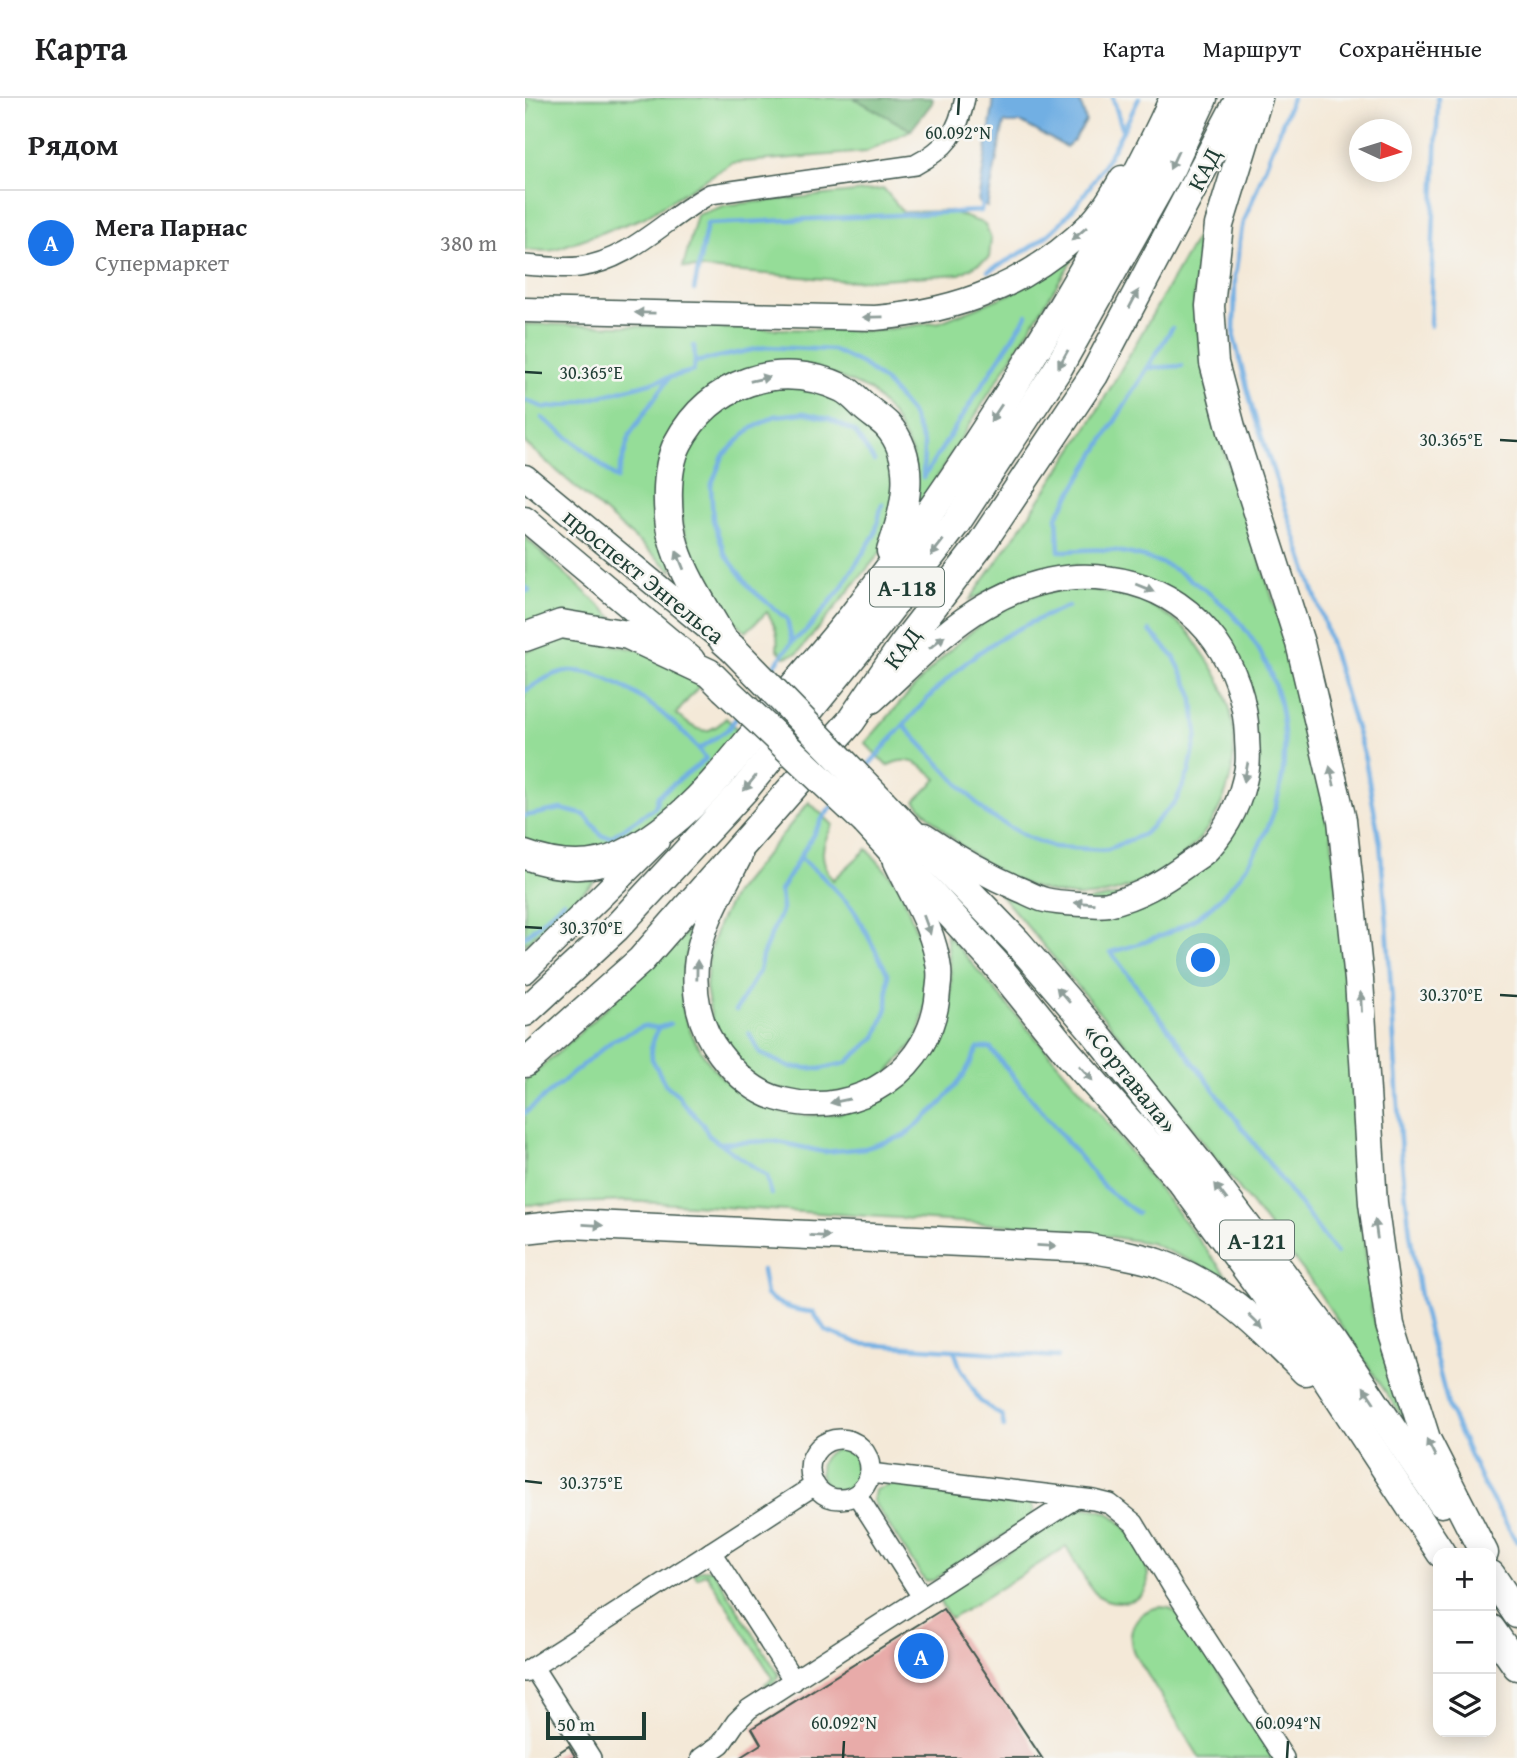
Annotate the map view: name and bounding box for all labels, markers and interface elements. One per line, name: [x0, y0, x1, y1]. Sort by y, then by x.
text: Карта: [35, 24, 127, 72]
text: Карта: [1103, 31, 1165, 66]
text: Маршрут: [1203, 31, 1301, 66]
text: Сохранённые: [1339, 31, 1482, 66]
text: 60.092°N: [925, 119, 991, 146]
north arrow: [1349, 119, 1412, 182]
text: Рядом: [28, 122, 119, 166]
street label: КАД: [1178, 141, 1230, 197]
one-way arrow: [1169, 150, 1180, 170]
text: Мега Парнас: [95, 207, 247, 246]
text: A: [44, 226, 58, 259]
text: 380 m: [440, 226, 497, 259]
one-way arrow: [1070, 226, 1087, 241]
text: Супермаркет: [95, 246, 229, 279]
one-way arrow: [1128, 289, 1140, 309]
one-way arrow: [634, 307, 656, 319]
one-way arrow: [861, 311, 883, 323]
one-way arrow: [1057, 349, 1069, 368]
text: 30.365°E: [559, 359, 623, 386]
one-way arrow: [749, 374, 771, 385]
one-way arrow: [990, 403, 1003, 422]
text: 30.365°E: [1419, 426, 1483, 453]
street label: проспект Энгельса: [556, 500, 733, 653]
one-way arrow: [929, 538, 944, 556]
one-way arrow: [675, 549, 686, 570]
road number: А-118: [870, 568, 944, 607]
one-way arrow: [1135, 582, 1156, 593]
street label: КАД: [875, 620, 929, 676]
one-way arrow: [929, 635, 946, 650]
one-way arrow: [1240, 761, 1251, 783]
one-way arrow: [1326, 765, 1337, 787]
one-way arrow: [742, 774, 757, 792]
one-way arrow: [1072, 897, 1094, 908]
text: 30.370°E: [559, 914, 623, 941]
one-way arrow: [922, 915, 933, 936]
your location: [1186, 943, 1220, 977]
one-way arrow: [691, 959, 703, 981]
text: 30.370°E: [1419, 981, 1483, 1008]
one-way arrow: [1056, 987, 1071, 1004]
one-way arrow: [1355, 991, 1366, 1013]
street label: «Сортавала»: [1076, 1015, 1186, 1141]
one-way arrow: [1078, 1064, 1094, 1082]
one-way arrow: [829, 1095, 851, 1106]
one-way arrow: [1213, 1183, 1228, 1201]
one-way arrow: [1371, 1218, 1382, 1240]
one-way arrow: [582, 1220, 604, 1231]
road number: А-121: [1220, 1220, 1294, 1260]
one-way arrow: [809, 1230, 831, 1241]
one-way arrow: [1037, 1241, 1059, 1252]
one-way arrow: [1247, 1314, 1264, 1330]
one-way arrow: [1363, 1385, 1376, 1405]
one-way arrow: [1426, 1438, 1437, 1458]
text: 30.375°E: [559, 1469, 623, 1496]
map controls: [1433, 1548, 1496, 1737]
button: +: [1433, 1548, 1496, 1611]
button: −: [1433, 1611, 1496, 1674]
pin: A: [898, 1630, 944, 1682]
button: layers: [1433, 1674, 1496, 1737]
scale bar: [546, 1709, 646, 1741]
text: 60.092°N: [811, 1709, 877, 1736]
text: 60.094°N: [1255, 1709, 1321, 1736]
text: 50 m: [557, 1710, 595, 1738]

